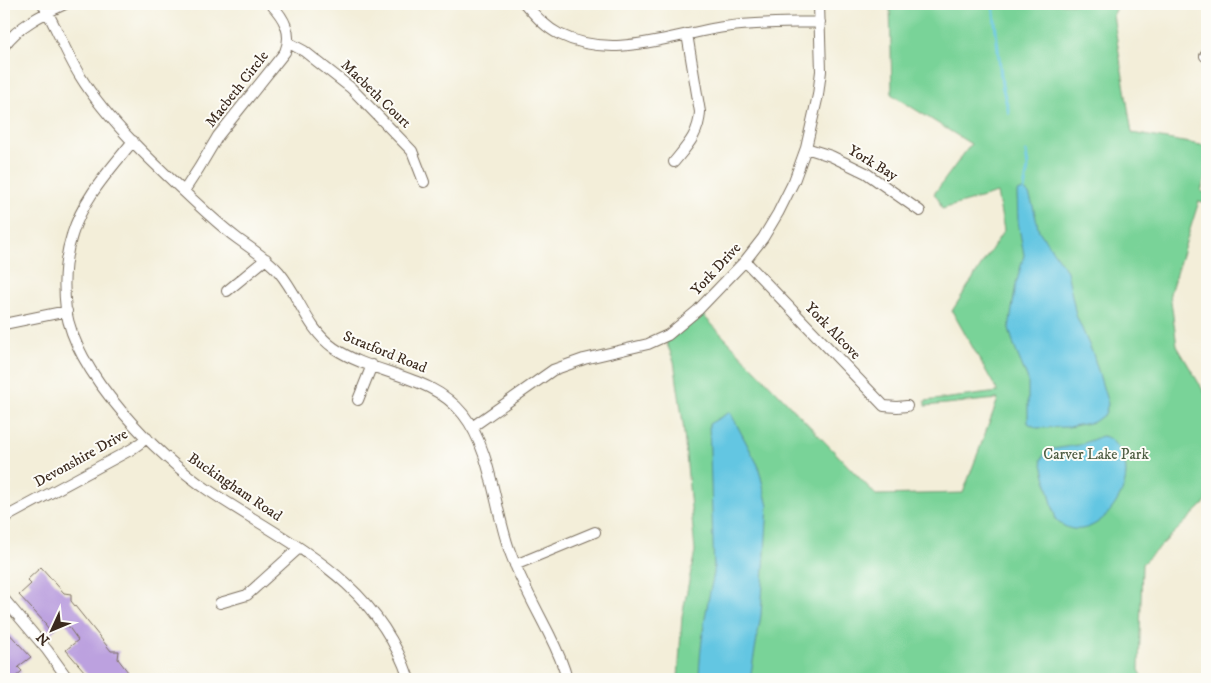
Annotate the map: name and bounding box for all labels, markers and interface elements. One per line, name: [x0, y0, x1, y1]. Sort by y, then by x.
street label: Macbeth Circle: [201, 47, 273, 131]
street label: Macbeth Court: [337, 56, 415, 132]
street label: York Bay: [845, 141, 902, 186]
street label: York Drive: [687, 239, 745, 299]
street label: York Alcove: [801, 298, 865, 364]
street label: Stratford Road: [340, 327, 430, 378]
street label: Devonshire Drive: [31, 424, 131, 492]
park label: Carver Lake Park: [1043, 445, 1149, 464]
street label: Buckingham Road: [184, 449, 286, 526]
north arrow: [28, 606, 78, 656]
text: N: [33, 628, 54, 649]

